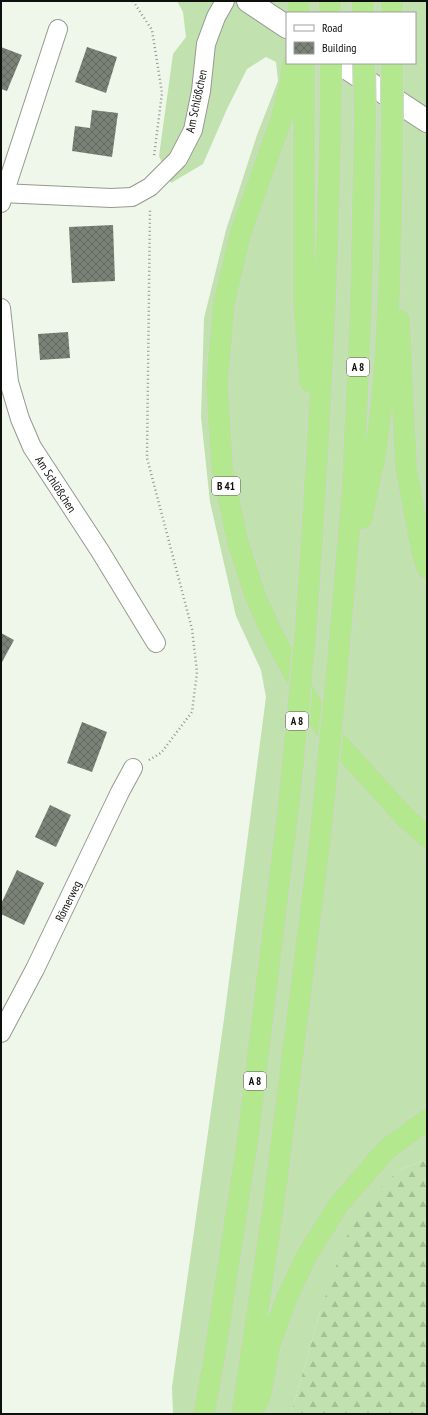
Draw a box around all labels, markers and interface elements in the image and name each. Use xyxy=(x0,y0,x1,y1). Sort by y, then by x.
legend xyxy=(286,12,416,64)
text: Road xyxy=(322,20,342,35)
text: Building xyxy=(322,40,357,55)
street label: Am Schlößchen xyxy=(182,68,210,134)
road number: A 8 xyxy=(347,358,369,376)
street label: Am Schlößchen xyxy=(32,453,80,515)
road number: B 41 xyxy=(212,477,240,495)
road number: A 8 xyxy=(286,712,308,730)
street label: Römerweg xyxy=(52,878,84,924)
road number: A 8 xyxy=(244,1072,266,1090)

